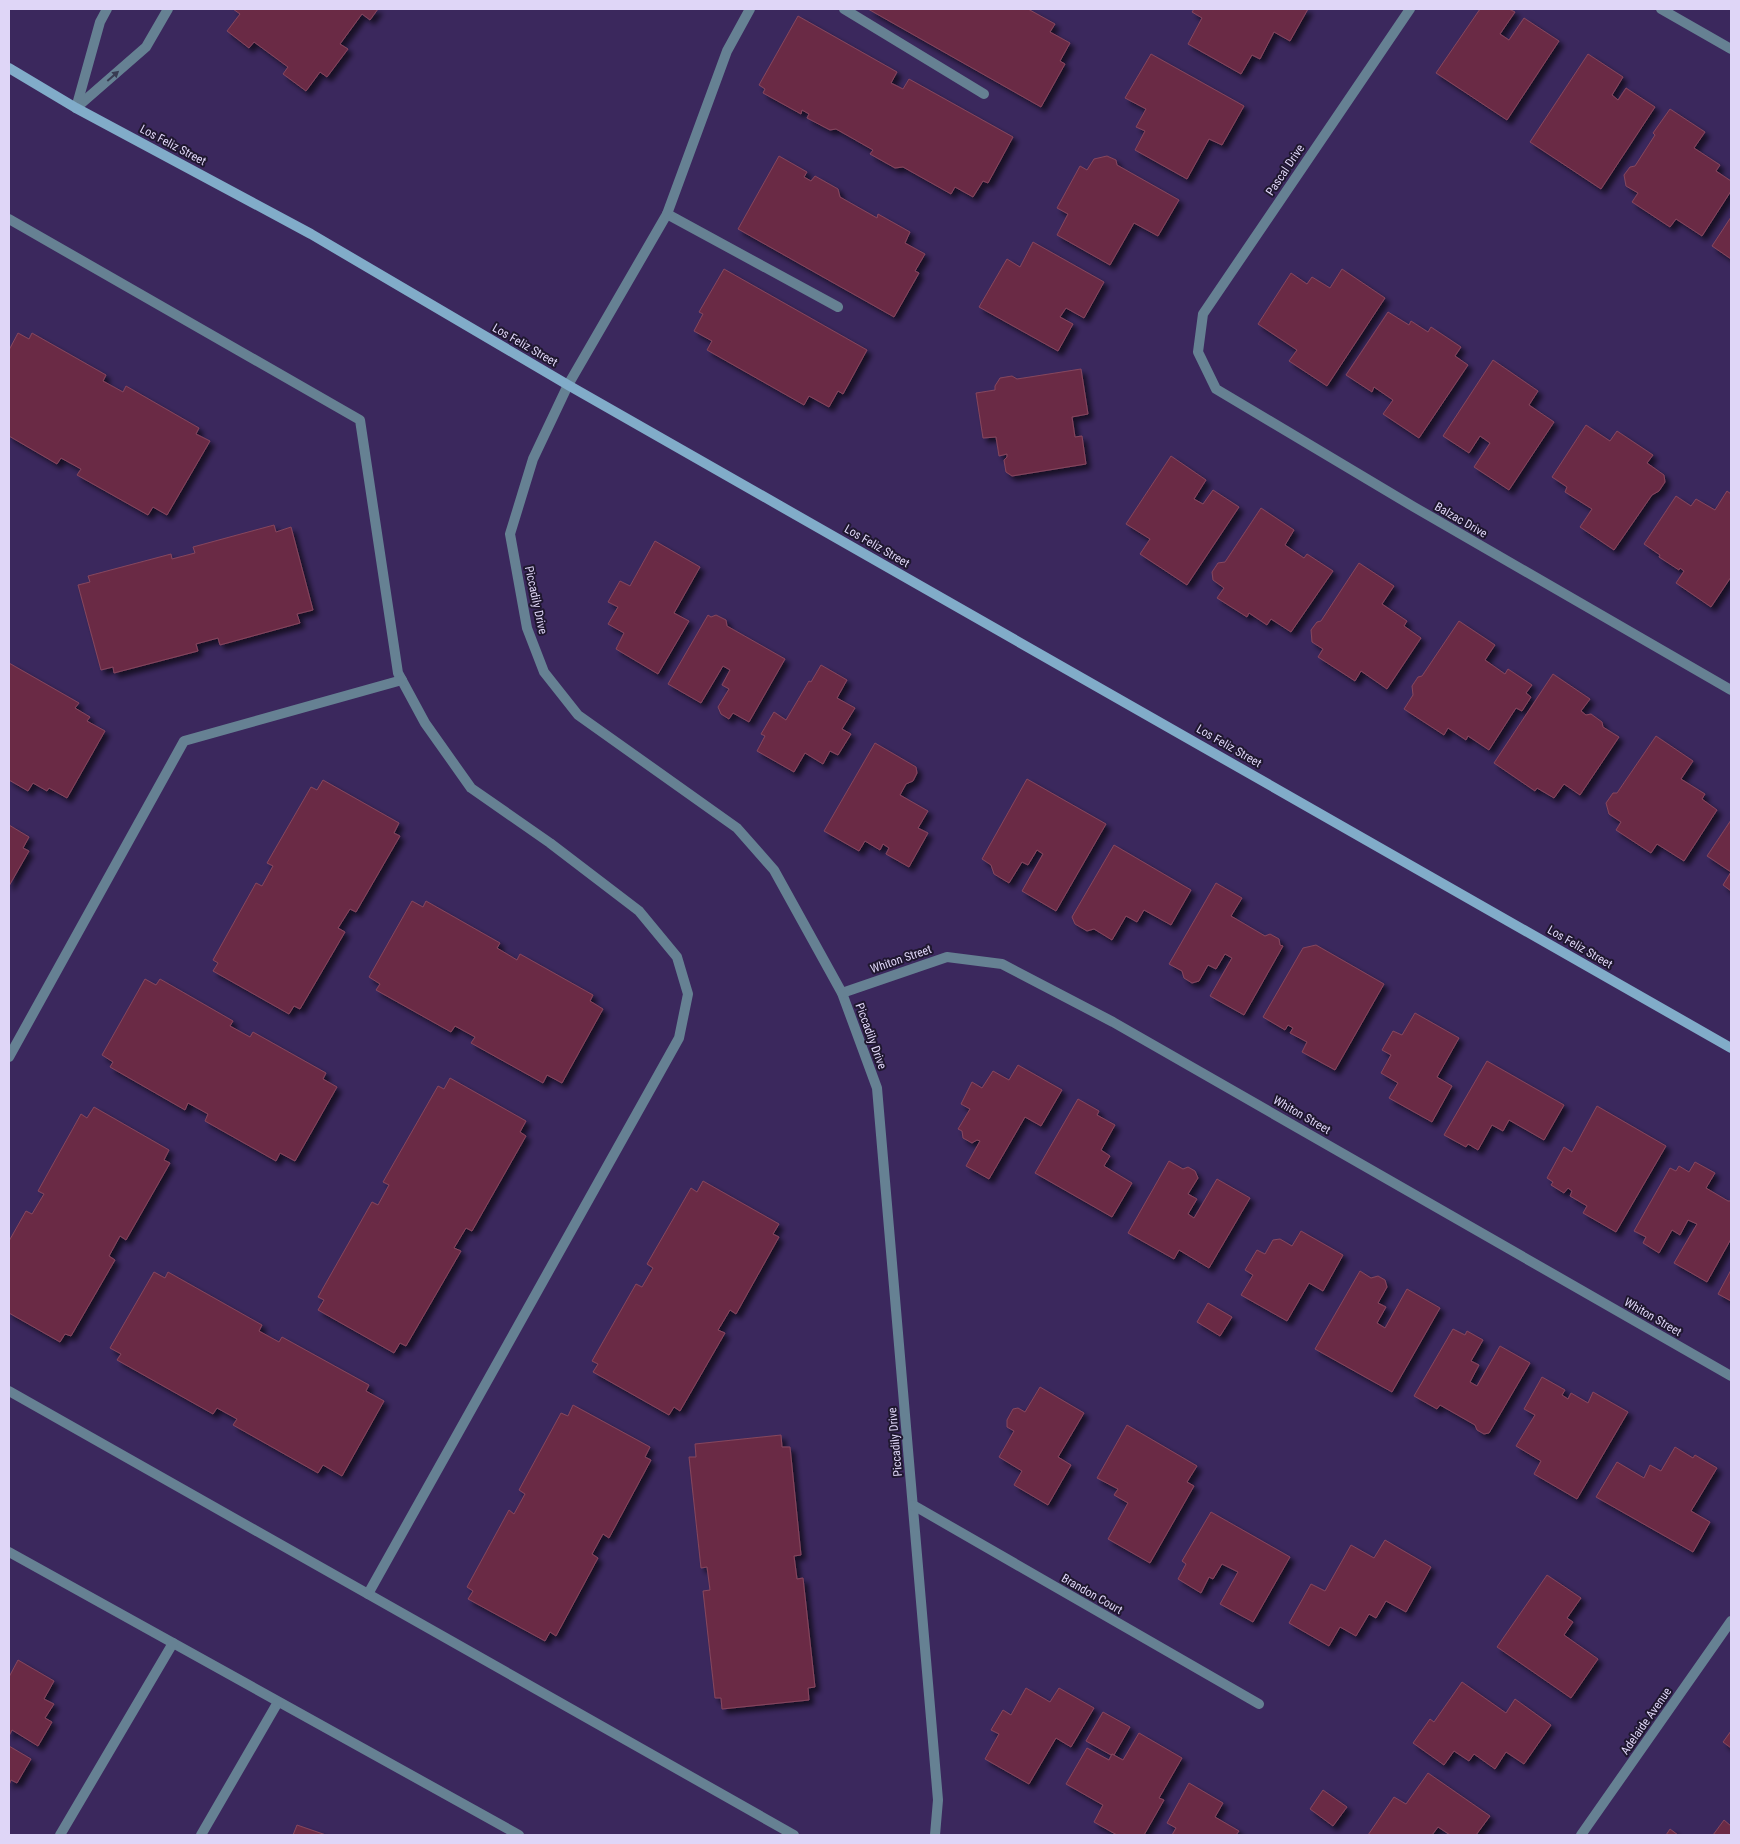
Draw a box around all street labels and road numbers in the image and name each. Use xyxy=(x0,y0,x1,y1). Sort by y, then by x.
street label: Los Feliz Street xyxy=(138,122,209,168)
street label: Pascal Drive xyxy=(1263,142,1307,198)
street label: Los Feliz Street xyxy=(490,321,560,370)
street label: Balzac Drive xyxy=(1432,499,1490,541)
street label: Los Feliz Street xyxy=(842,522,912,571)
street label: Piccadily Drive xyxy=(522,565,550,636)
street label: Los Feliz Street xyxy=(1194,722,1264,771)
street label: Los Feliz Street xyxy=(1545,923,1615,972)
street label: Whiton Street xyxy=(869,942,934,976)
street label: Piccadily Drive xyxy=(853,1001,890,1071)
street label: Whiton Street xyxy=(1271,1093,1334,1137)
street label: Whiton Street xyxy=(1622,1295,1685,1339)
street label: Piccadily Drive xyxy=(885,1406,905,1477)
street label: Brandon Court xyxy=(1059,1571,1125,1617)
street label: Adelaide Avenue xyxy=(1618,1684,1674,1757)

